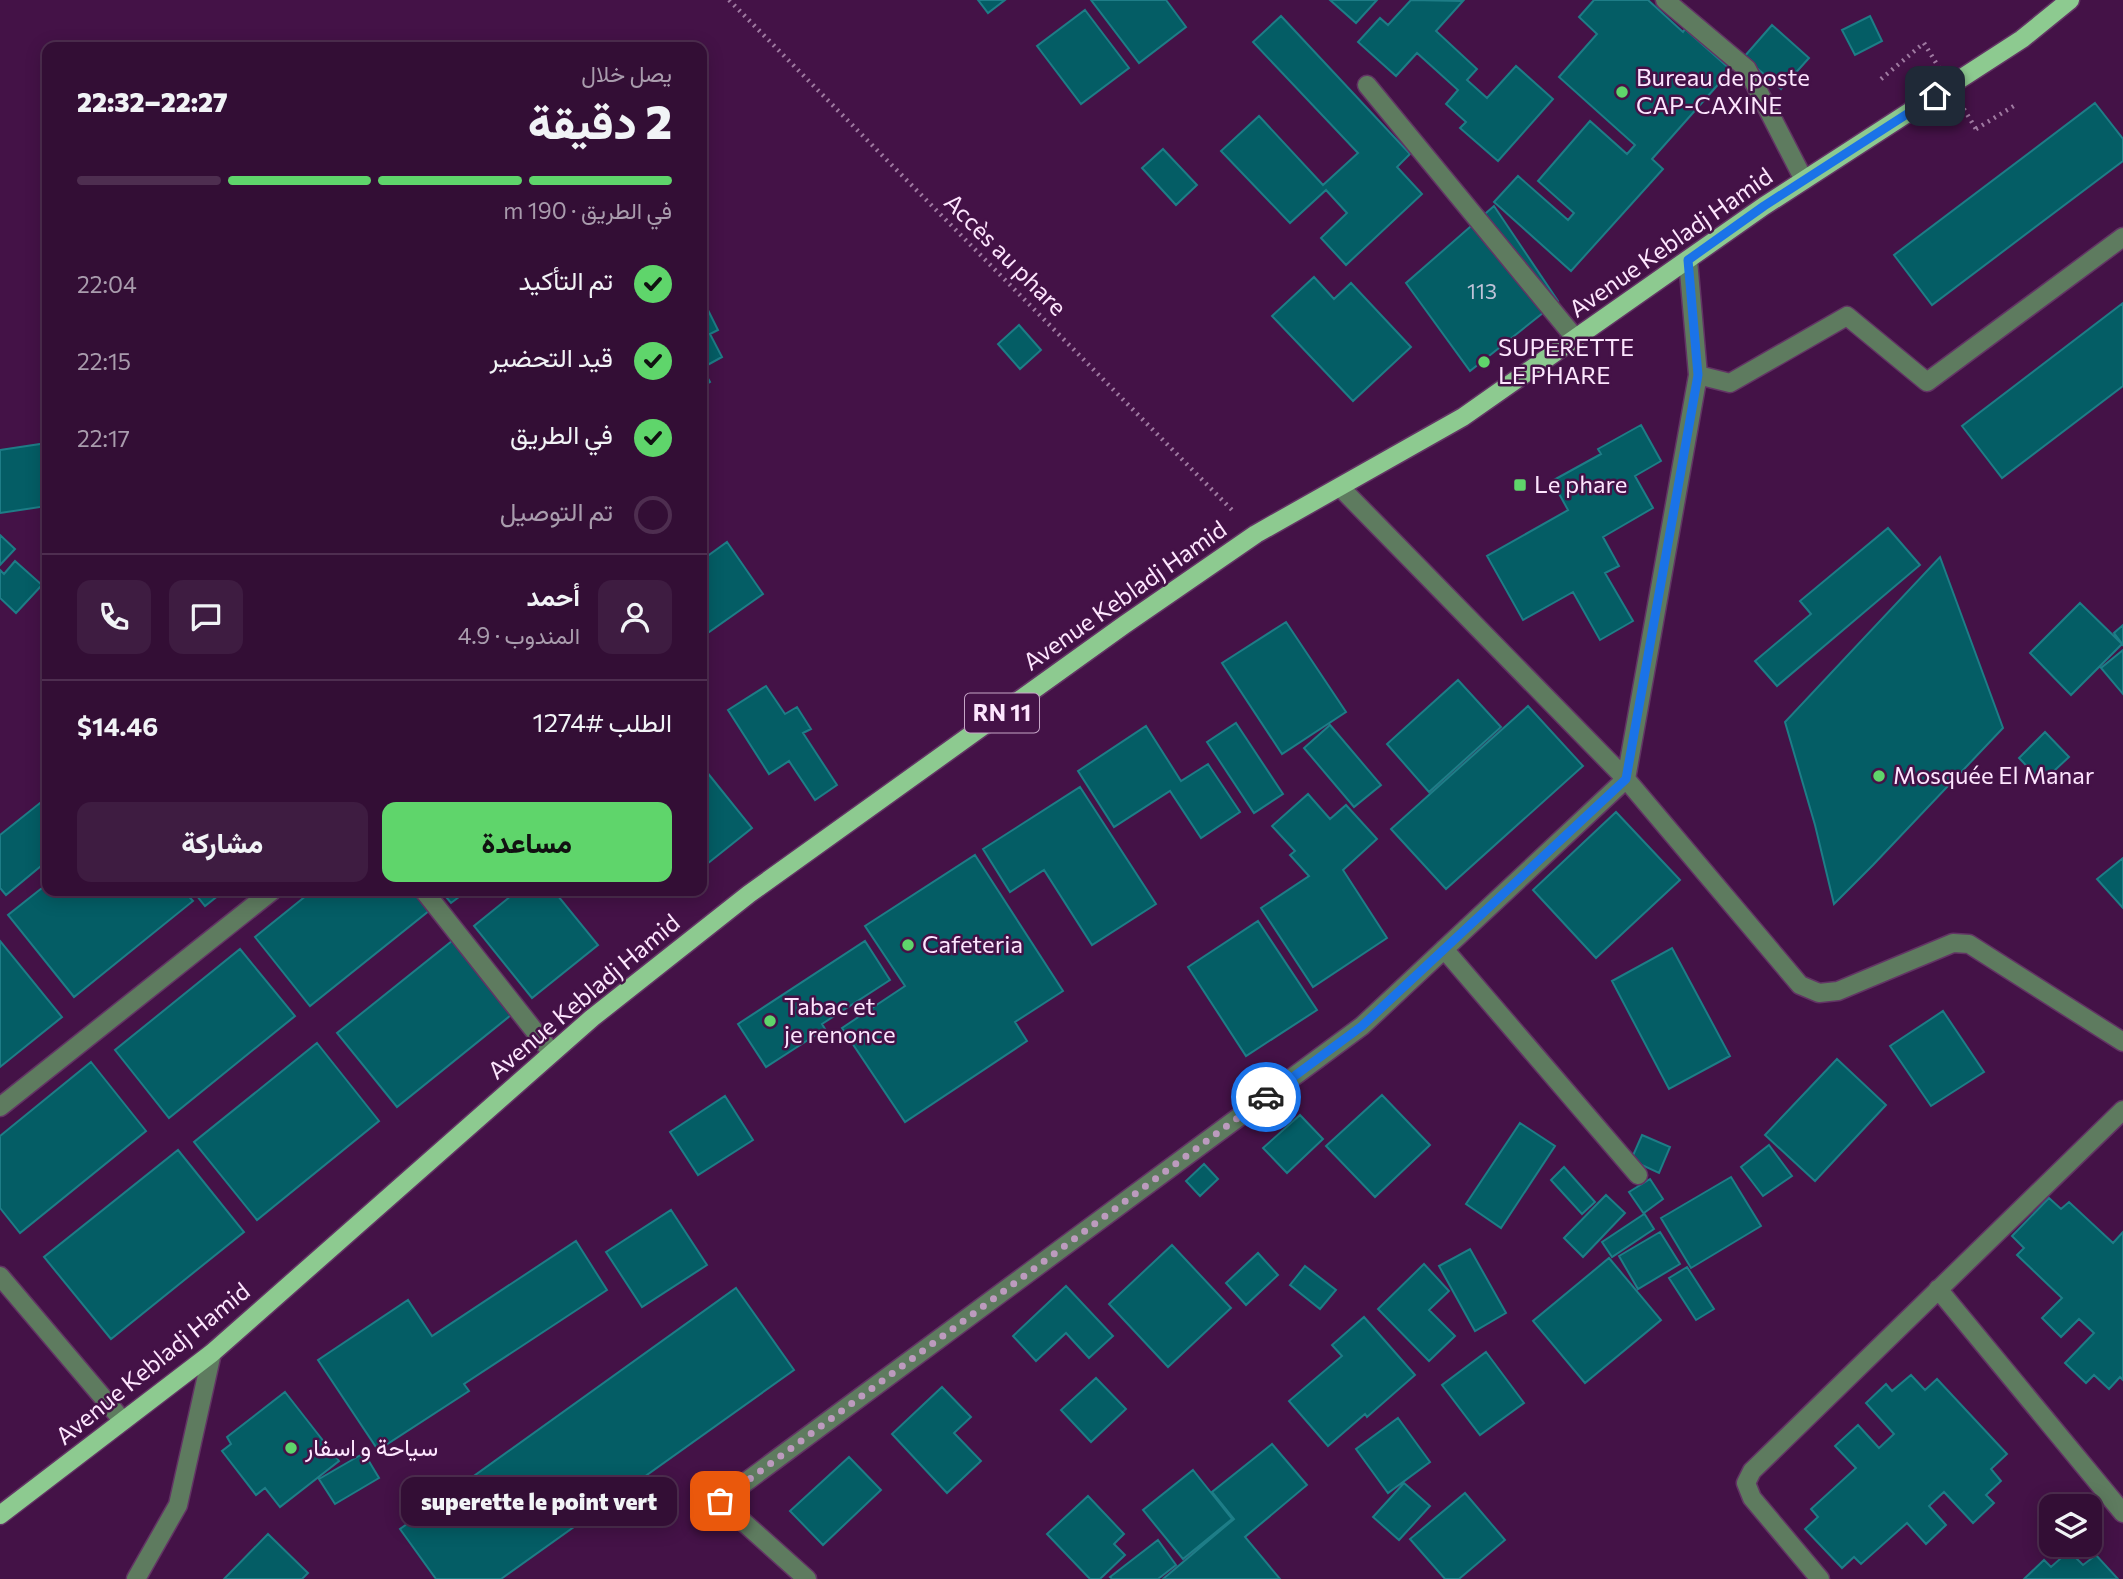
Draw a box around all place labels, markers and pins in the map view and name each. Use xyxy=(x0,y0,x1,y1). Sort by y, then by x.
place label: Bureau de poste CAP-CAXINE xyxy=(1636,62,1810,119)
pin xyxy=(1905,66,1965,126)
marker: Bureau de poste CAP-CAXINE xyxy=(1614,84,1630,100)
place label: SUPERETTE LE PHARE xyxy=(1498,332,1634,389)
marker: SUPERETTE LE PHARE xyxy=(1476,354,1492,370)
place label: Le phare xyxy=(1534,469,1627,498)
marker: Le phare xyxy=(1512,477,1528,493)
place label: Mosquée El Manar xyxy=(1893,760,2095,789)
marker: Mosquée El Manar xyxy=(1871,768,1887,784)
place label: Cafeteria xyxy=(922,929,1023,958)
marker: Cafeteria xyxy=(900,937,916,953)
place label: Tabac et je renonce xyxy=(784,991,896,1048)
marker: Tabac et je renonce xyxy=(762,1013,778,1029)
place label: سياحة و اسفار xyxy=(304,1432,438,1463)
marker: سياحة و اسفار xyxy=(283,1440,299,1456)
pin xyxy=(690,1471,750,1531)
callout: superette le point vert xyxy=(402,1476,678,1526)

